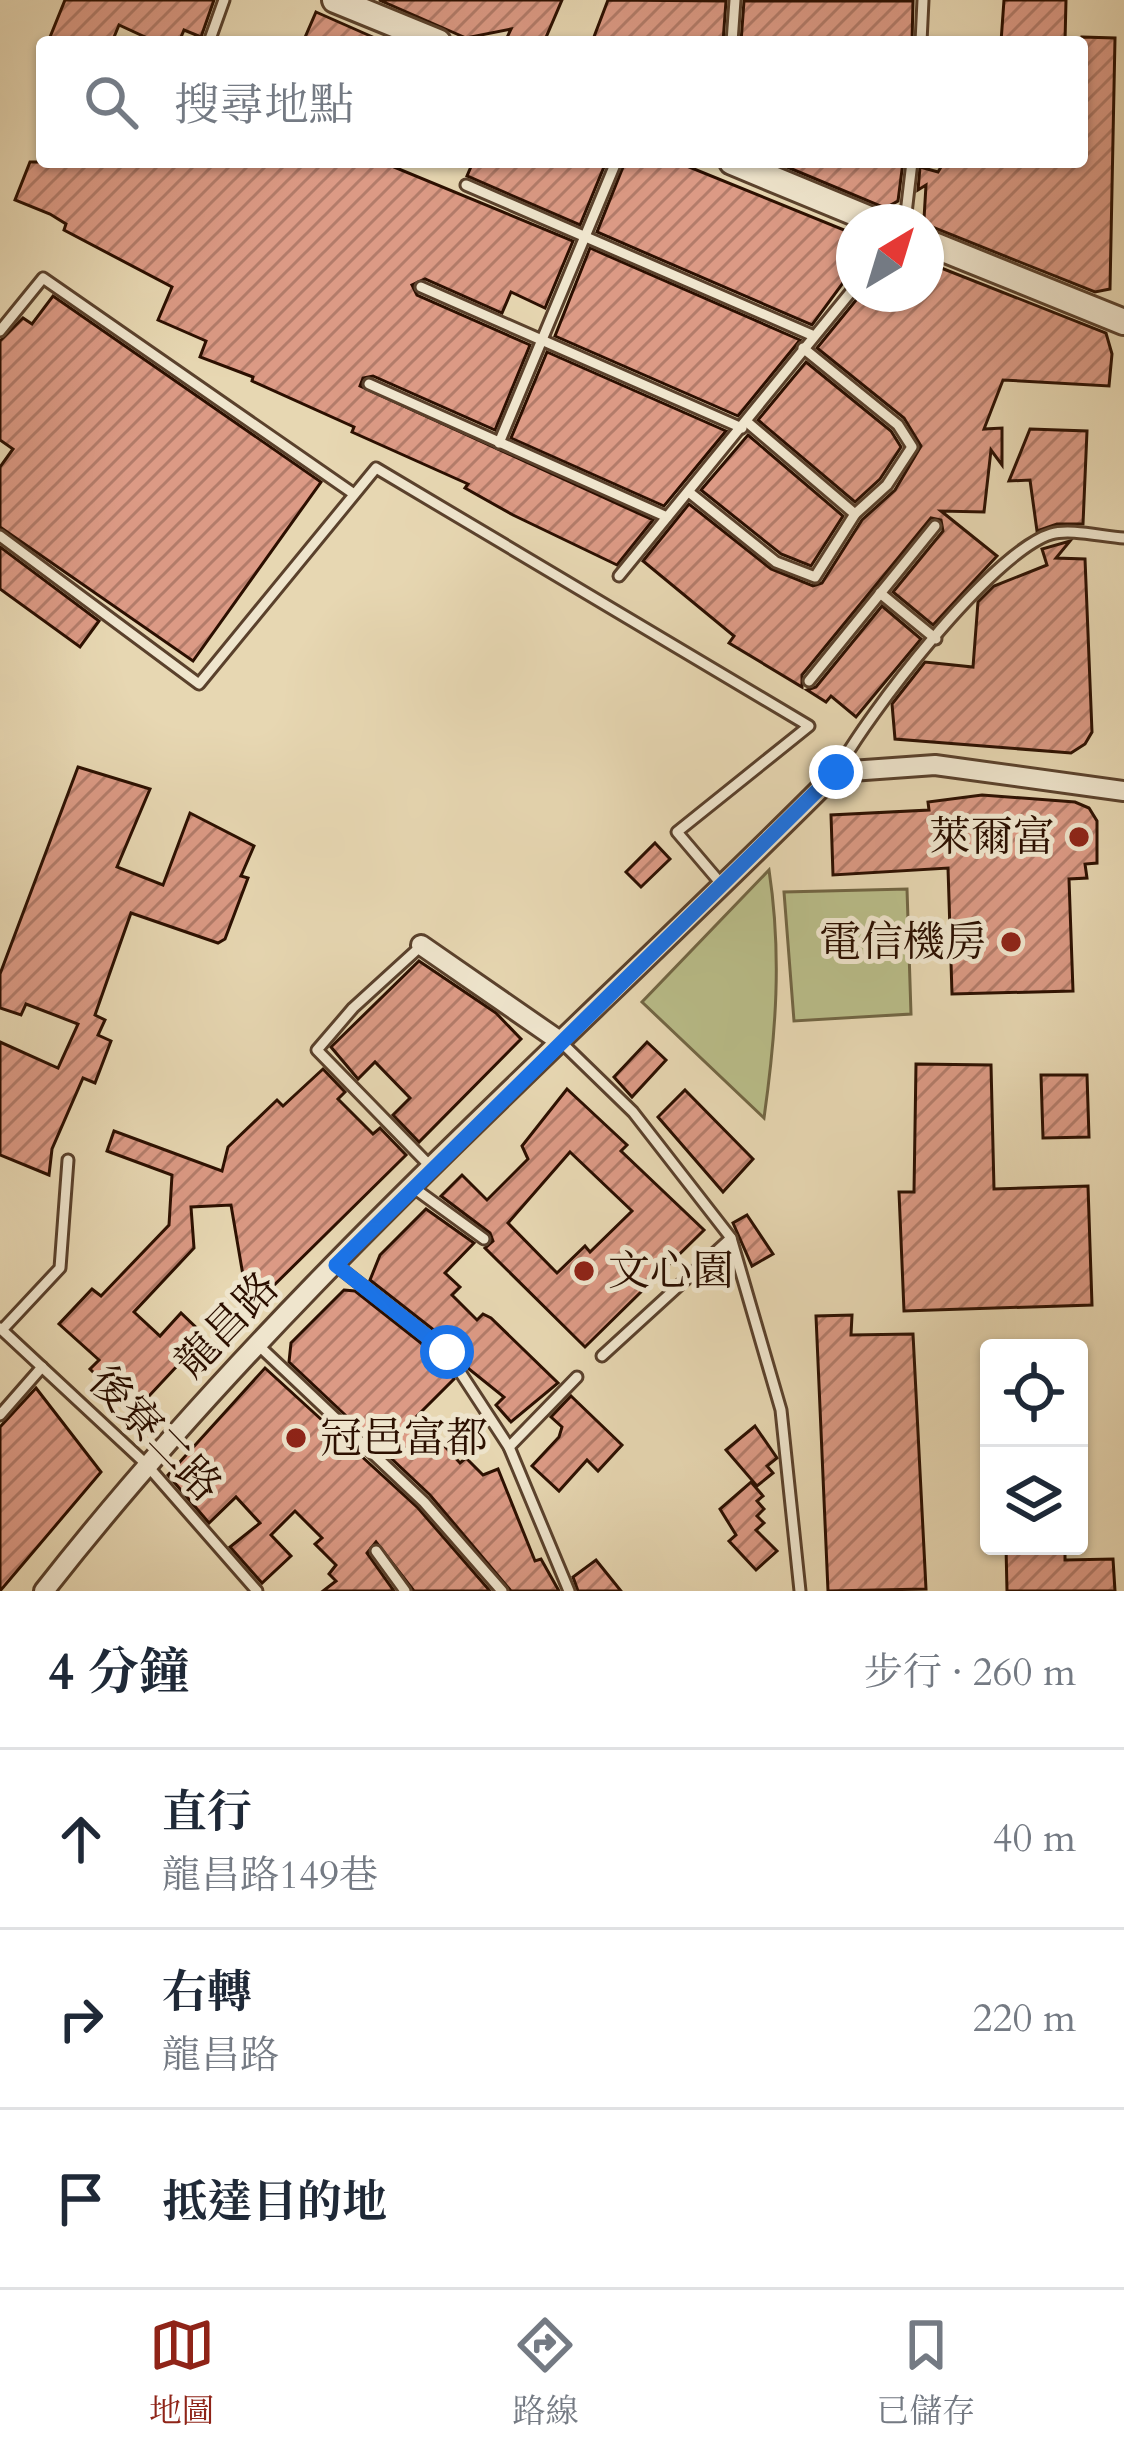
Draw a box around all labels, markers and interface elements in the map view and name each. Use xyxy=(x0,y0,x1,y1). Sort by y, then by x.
search box xyxy=(36,36,1088,168)
icon: search xyxy=(78,69,144,135)
text: 搜尋地點 xyxy=(174,75,354,136)
north arrow xyxy=(836,204,944,312)
route end xyxy=(809,745,863,799)
place label: 萊爾富 xyxy=(929,809,1055,866)
marker: 萊爾富 xyxy=(1066,824,1092,850)
place label: 電信機房 xyxy=(819,914,987,971)
marker: 電信機房 xyxy=(998,929,1024,955)
place label: 文心園 xyxy=(608,1243,734,1300)
marker: 文心園 xyxy=(571,1258,597,1284)
street label: 龍昌路 xyxy=(163,1260,291,1390)
route start xyxy=(420,1325,474,1379)
map controls xyxy=(980,1339,1088,1555)
button: locate xyxy=(980,1339,1088,1447)
street label: 後寮二路 xyxy=(76,1354,234,1514)
place label: 冠邑富都 xyxy=(320,1410,488,1467)
marker: 冠邑富都 xyxy=(283,1425,309,1451)
button: layers xyxy=(980,1447,1088,1555)
text: 4 分鐘 xyxy=(48,1638,190,1708)
text: 步行 · 260 m xyxy=(864,1646,1076,1699)
text: 直行 xyxy=(162,1782,252,1843)
icon: ahead xyxy=(48,1806,114,1872)
text: 40 m xyxy=(993,1812,1076,1865)
text: 龍昌路149巷 xyxy=(162,1849,378,1902)
text: 右轉 xyxy=(162,1962,252,2023)
icon: right xyxy=(48,1986,114,2052)
text: 220 m xyxy=(973,1992,1076,2045)
text: 龍昌路 xyxy=(162,2029,279,2082)
icon: arrive xyxy=(48,2166,114,2232)
text: 抵達目的地 xyxy=(162,2172,387,2233)
tab: 地圖 xyxy=(149,2312,215,2434)
tab: 路線 xyxy=(512,2312,578,2434)
tab: 已儲存 xyxy=(876,2312,975,2434)

